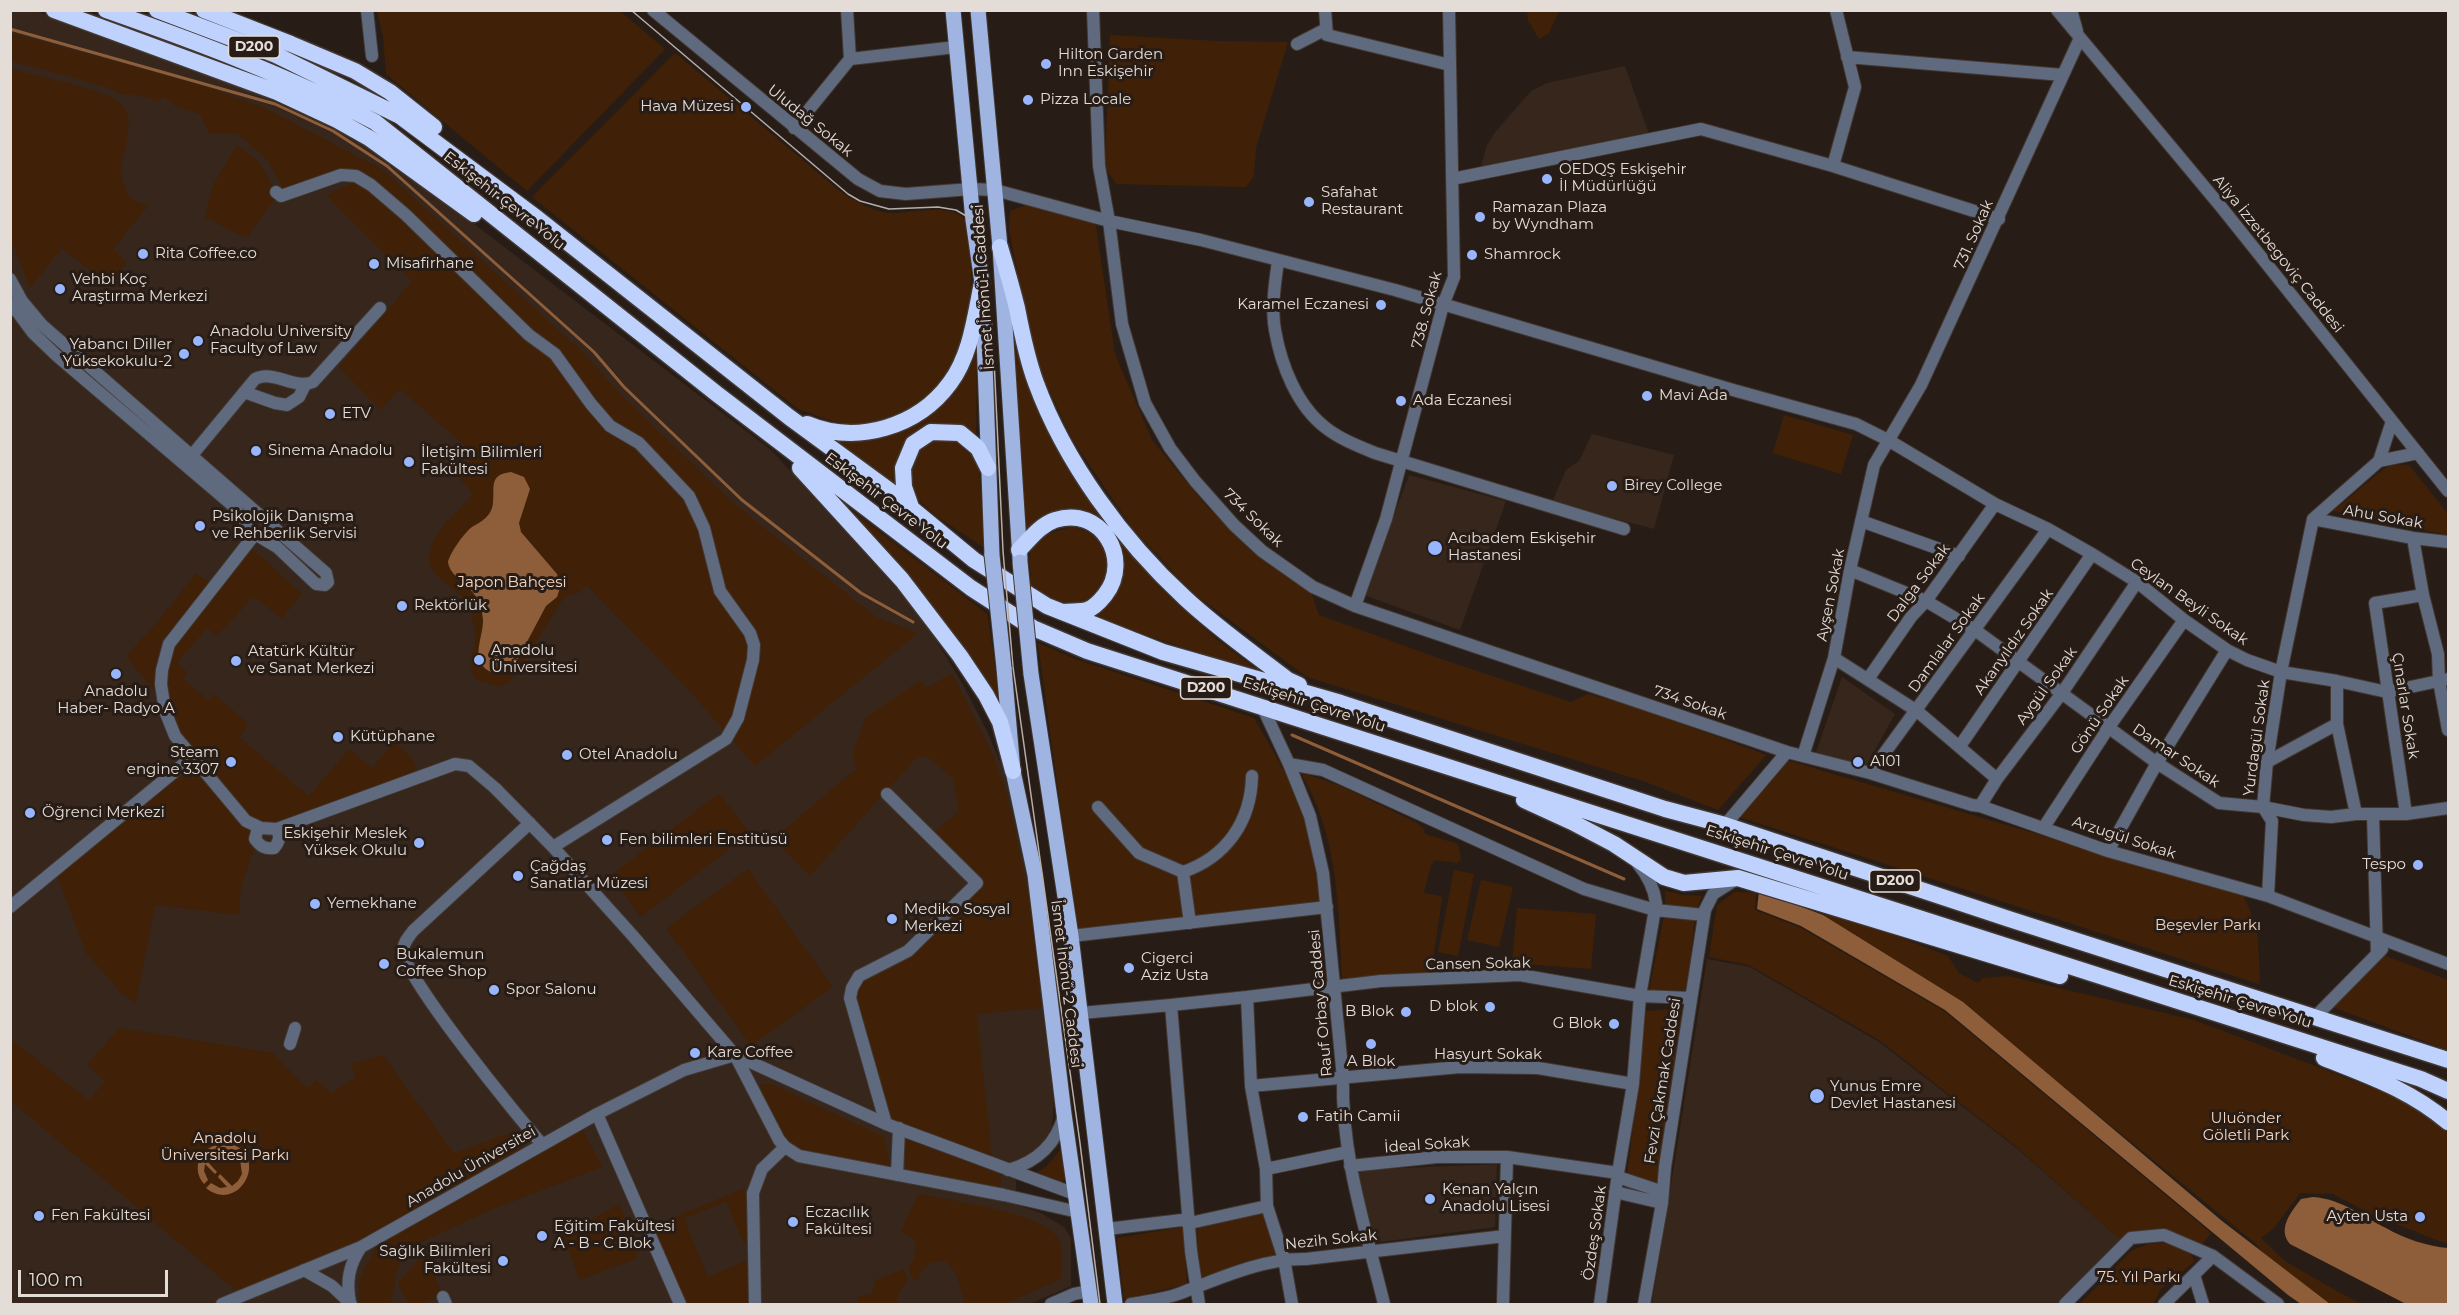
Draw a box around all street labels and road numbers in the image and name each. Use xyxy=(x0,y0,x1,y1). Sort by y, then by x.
road number: D200 xyxy=(228,36,280,58)
street label: Uludağ Sokak xyxy=(764,81,856,161)
street label: Eskişehir Çevre Yolu xyxy=(440,148,568,254)
street label: Aliya İzzetbegoviç Caddesi xyxy=(2209,172,2347,336)
street label: 731. Sokak xyxy=(1951,197,1997,273)
street label: İsmet İnönü-1 Caddesi xyxy=(969,204,999,370)
street label: 738. Sokak xyxy=(1408,269,1446,351)
street label: Eskişehir Çevre Yolu xyxy=(821,449,951,553)
street label: 734 Sokak xyxy=(1219,485,1287,551)
street label: Ahu Sokak xyxy=(2342,501,2424,533)
street label: Dalga Sokak xyxy=(1884,540,1954,626)
street label: Ayşen Sokak xyxy=(1813,547,1849,643)
street label: Ceylan Beyli Sokak xyxy=(2126,554,2252,650)
street label: Akanyıldız Sokak xyxy=(1971,585,2057,699)
street label: Damlalar Sokak xyxy=(1905,590,1989,696)
street label: Aygül Sokak xyxy=(2013,644,2081,728)
street label: Çınarlar Sokak xyxy=(2388,651,2422,761)
street label: Gönü Sokak xyxy=(2067,672,2133,758)
street label: Eskişehir Çevre Yolu xyxy=(1240,673,1388,737)
road number: D200 xyxy=(1180,677,1232,699)
street label: Yurdagül Sokak xyxy=(2240,679,2274,797)
street label: 734 Sokak xyxy=(1651,682,1729,724)
street label: Damar Sokak xyxy=(2129,720,2223,792)
street label: Arzugül Sokak xyxy=(2070,813,2178,863)
street label: Eskişehir Çevre Yolu xyxy=(1703,821,1851,885)
road number: D200 xyxy=(1870,870,1920,892)
street label: İsmet İnönü-2 Caddesi xyxy=(1047,899,1085,1069)
street label: Rauf Orbay Caddesi xyxy=(1306,928,1336,1078)
street label: Cansen Sokak xyxy=(1425,954,1531,974)
street label: Eskişehir Çevre Yolu xyxy=(2166,972,2314,1032)
street label: Fevzi Çakmak Caddesi xyxy=(1641,997,1685,1165)
street label: Hasyurt Sokak xyxy=(1434,1046,1542,1064)
street label: Anadolu Üniversitei xyxy=(403,1123,539,1211)
street label: İdeal Sokak xyxy=(1384,1133,1470,1157)
street label: Özdeş Sokak xyxy=(1579,1184,1611,1282)
street label: Nezih Sokak xyxy=(1284,1226,1378,1254)

